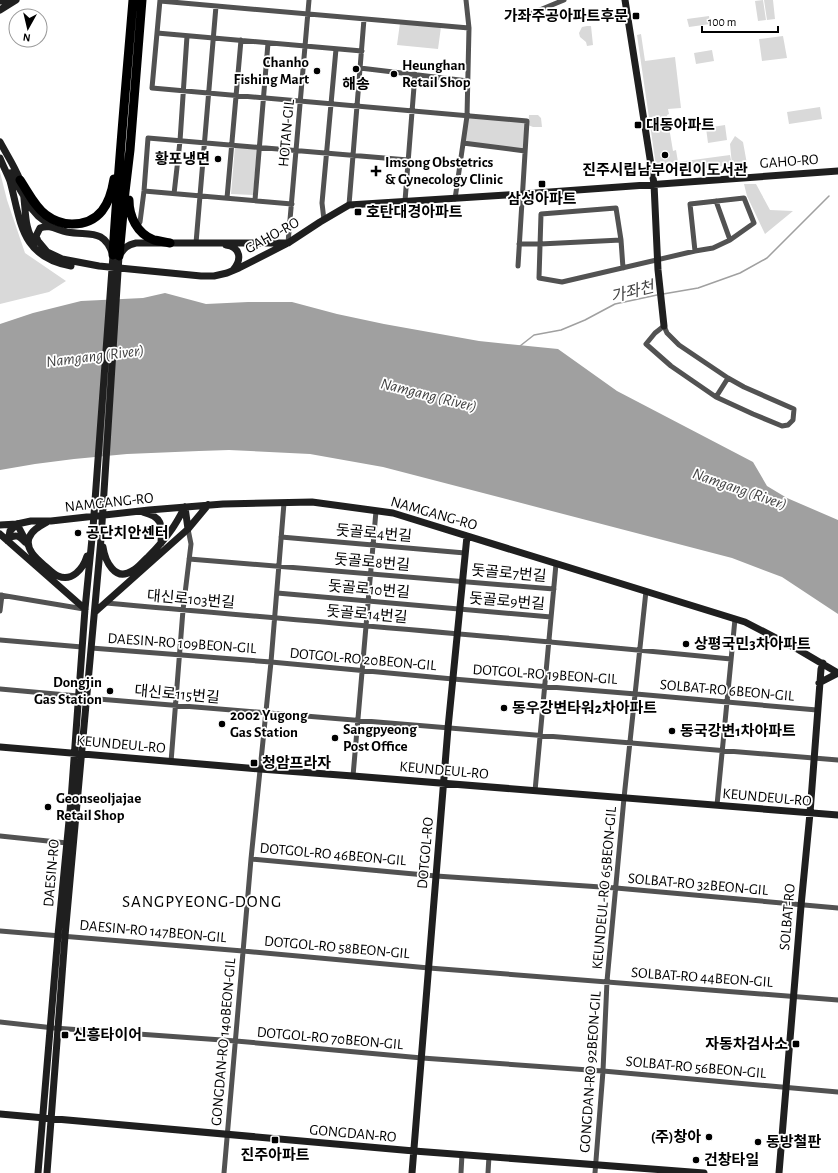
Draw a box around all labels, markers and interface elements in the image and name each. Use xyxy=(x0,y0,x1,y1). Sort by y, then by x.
north arrow xyxy=(8,8,48,48)
place label: 가좌주공아파트후문 xyxy=(504,8,628,24)
scale bar xyxy=(702,8,778,34)
marker: 가좌주공아파트후문 xyxy=(631,11,641,21)
text: 100 m xyxy=(708,16,736,28)
text: N xyxy=(22,31,31,43)
place label: Chanho Fishing Mart xyxy=(234,55,309,87)
place label: Heunghan Retail Shop xyxy=(402,58,471,90)
marker: 해송 xyxy=(351,64,361,74)
marker: Chanho Fishing Mart xyxy=(312,66,322,76)
marker: Heunghan Retail Shop xyxy=(389,69,399,79)
place label: 해송 xyxy=(342,76,370,92)
street label: HOTAN-GIL xyxy=(276,98,297,167)
place label: 대동아파트 xyxy=(646,117,715,133)
marker: 대동아파트 xyxy=(633,120,643,130)
place label: 황포냉면 xyxy=(155,150,210,167)
marker: 진주시립남부어린이도서관 xyxy=(660,150,670,160)
street label: GAHO-RO xyxy=(759,152,819,171)
marker: 황포냉면 xyxy=(213,154,223,164)
place label: Imsong Obstetrics & Gynecology Clinic xyxy=(385,155,503,187)
place label: 진주시립남부어린이도서관 xyxy=(582,162,748,178)
marker: Imsong Obstetrics & Gynecology Clinic xyxy=(370,165,382,177)
marker: 삼성아파트 xyxy=(537,179,547,189)
place label: 삼성아파트 xyxy=(507,191,577,207)
place label: 호탄대경아파트 xyxy=(366,204,463,220)
marker: 호탄대경아파트 xyxy=(353,207,363,217)
street label: GAHO-RO xyxy=(243,215,302,256)
water label: 가좌천 xyxy=(609,277,658,305)
water label: Namgang (River) xyxy=(45,342,145,370)
water label: Namgang (River) xyxy=(379,375,479,415)
water label: Namgang (River) xyxy=(690,465,789,513)
street label: NAMGANG-RO xyxy=(64,490,154,515)
street label: NAMGANG-RO xyxy=(389,494,479,533)
street label: 돗골로4번길 xyxy=(335,522,413,544)
place label: 공단치안센터 xyxy=(86,525,169,541)
marker: 공단치안센터 xyxy=(73,528,83,538)
street label: 돗골로8번길 xyxy=(333,551,411,573)
street label: 돗골로7번길 xyxy=(471,562,547,584)
street label: 돗골로10번길 xyxy=(327,577,411,601)
street label: 대신로103번길 xyxy=(146,587,236,611)
street label: 돗골로9번길 xyxy=(468,590,546,612)
street label: 돗골로14번길 xyxy=(326,602,408,626)
street label: DAESIN-RO 109BEON-GIL xyxy=(107,631,258,656)
place label: 상평국민3차아파트 xyxy=(694,636,811,652)
marker: 상평국민3차아파트 xyxy=(681,639,691,649)
street label: DOTGOL-RO 20BEON-GIL xyxy=(289,646,438,673)
street label: DOTGOL-RO 19BEON-GIL xyxy=(472,662,619,687)
place label: Dongjin Gas Station xyxy=(34,675,102,707)
street label: SOLBAT-RO 6BEON-GIL xyxy=(659,677,795,704)
street label: 대신로115번길 xyxy=(134,682,220,706)
marker: Dongjin Gas Station xyxy=(105,686,115,696)
place label: 동우강변타워2차아파트 xyxy=(512,700,657,716)
marker: 동우강변타워2차아파트 xyxy=(499,703,509,713)
place label: 2002 Yugong Gas Station xyxy=(230,708,308,740)
marker: 2002 Yugong Gas Station xyxy=(217,719,227,729)
place label: Sangpyeong Post Office xyxy=(343,722,417,754)
place label: 동국강변1차아파트 xyxy=(680,723,796,739)
marker: 동국강변1차아파트 xyxy=(667,726,677,736)
street label: KEUNDEUL-RO xyxy=(76,733,166,756)
marker: Sangpyeong Post Office xyxy=(330,733,340,743)
place label: 청암프라자 xyxy=(262,755,331,771)
marker: 청암프라자 xyxy=(249,758,259,768)
street label: KEUNDEUL-RO xyxy=(399,759,489,782)
street label: KEUNDEUL-RO xyxy=(722,786,812,809)
place label: Geonseoljajae Retail Shop xyxy=(56,791,141,823)
marker: Geonseoljajae Retail Shop xyxy=(43,802,53,812)
street label: KEUNDEUL-RO 65BEON-GIL xyxy=(590,805,619,970)
street label: DOTGOL-RO xyxy=(415,817,436,890)
street label: DAESIN-RO xyxy=(41,838,62,908)
street label: DOTGOL-RO 46BEON-GIL xyxy=(259,841,408,868)
street label: SOLBAT-RO 32BEON-GIL xyxy=(627,871,769,898)
street label: SOLBAT-RO xyxy=(777,883,798,951)
district label: SANGPYEONG-DONG xyxy=(122,893,282,910)
street label: DAESIN-RO 147BEON-GIL xyxy=(79,918,228,945)
street label: DOTGOL-RO 58BEON-GIL xyxy=(264,934,411,961)
street label: GONGDAN-RO 140BEON-GIL xyxy=(209,957,238,1127)
street label: SOLBAT-RO 44BEON-GIL xyxy=(631,965,774,990)
street label: GONGDAN-RO 92BEON-GIL xyxy=(577,990,604,1153)
street label: DOTGOL-RO 70BEON-GIL xyxy=(256,1025,405,1052)
place label: 신흥타이어 xyxy=(73,1027,142,1043)
marker: 신흥타이어 xyxy=(60,1030,70,1040)
place label: 자동차검사소 xyxy=(705,1036,788,1052)
marker: 자동차검사소 xyxy=(791,1039,801,1049)
street label: SOLBAT-RO 56BEON-GIL xyxy=(625,1054,768,1081)
street label: GONGDAN-RO xyxy=(309,1122,397,1145)
place label: (주)창아 xyxy=(651,1129,701,1145)
marker: (주)창아 xyxy=(704,1132,714,1142)
place label: 동방철판 xyxy=(766,1134,821,1150)
marker: 진주아파트 xyxy=(270,1135,280,1145)
marker: 동방철판 xyxy=(753,1137,763,1147)
place label: 진주아파트 xyxy=(240,1147,310,1163)
place label: 건창타일 xyxy=(704,1152,759,1168)
marker: 건창타일 xyxy=(691,1155,701,1165)

